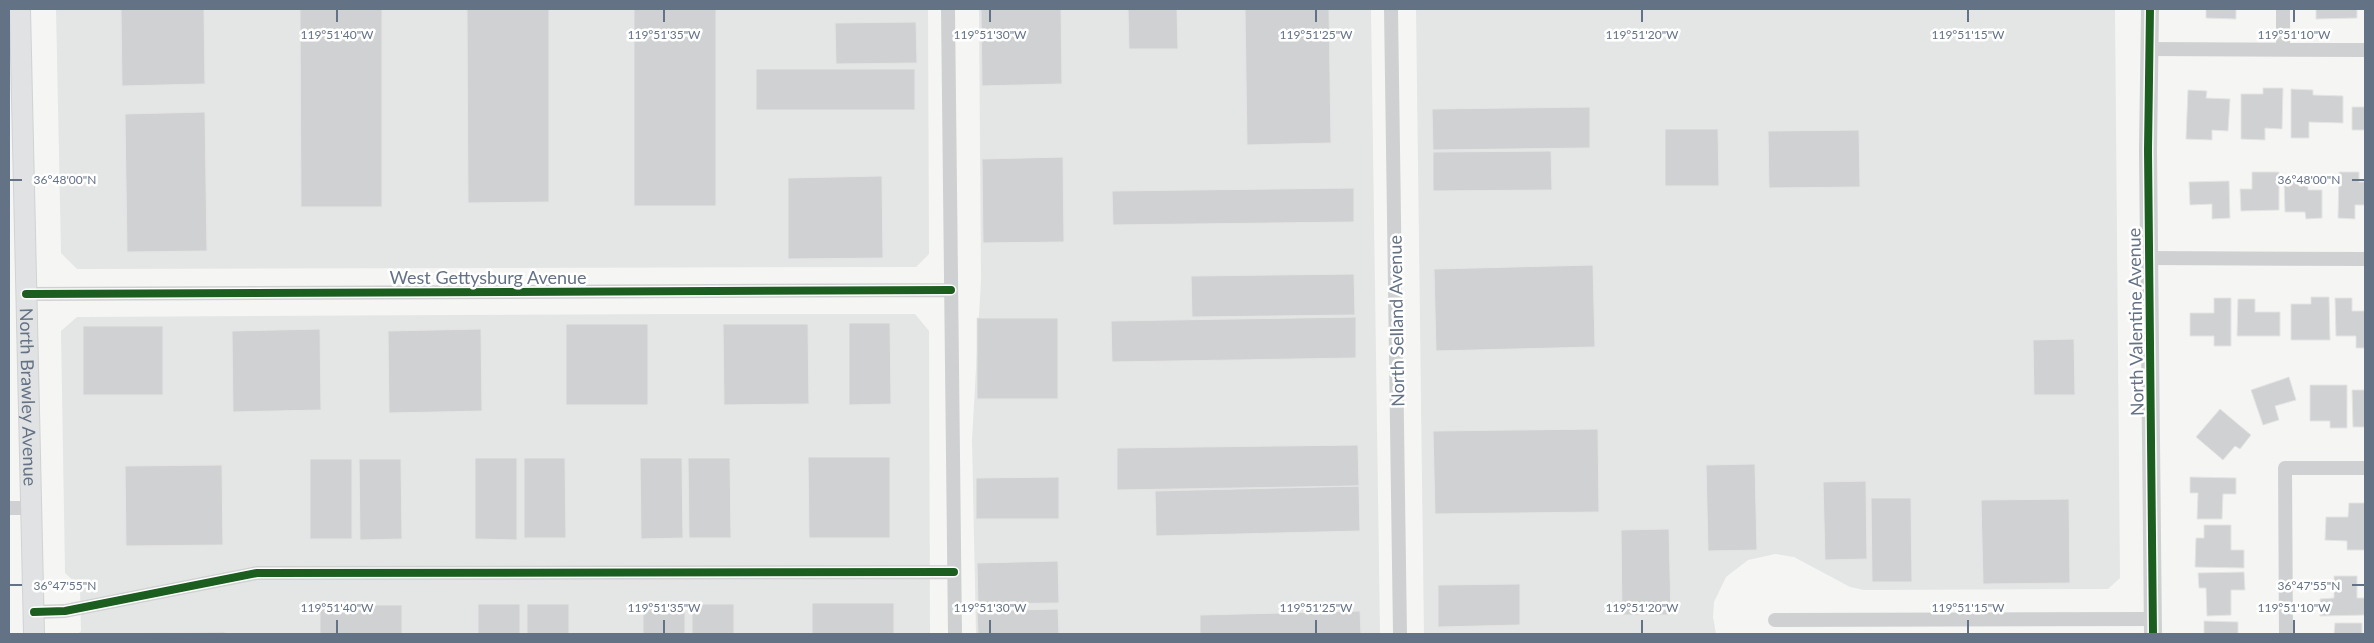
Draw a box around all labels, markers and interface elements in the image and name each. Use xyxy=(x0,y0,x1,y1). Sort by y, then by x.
text: 119°51'40"W xyxy=(300,27,374,42)
text: 119°51'35"W xyxy=(627,27,701,42)
text: 119°51'30"W xyxy=(953,27,1027,42)
text: 119°51'25"W xyxy=(1279,27,1353,42)
text: 119°51'20"W xyxy=(1605,27,1679,42)
text: 119°51'15"W xyxy=(1931,27,2005,42)
text: 119°51'10"W xyxy=(2257,27,2331,42)
text: 36°48'00"N xyxy=(34,172,96,187)
text: 36°48'00"N xyxy=(2278,172,2340,187)
street label: North Valentine Avenue xyxy=(2122,228,2148,416)
street label: North Selland Avenue xyxy=(1384,235,1408,407)
street label: West Gettysburg Avenue xyxy=(389,266,587,288)
street label: North Brawley Avenue xyxy=(16,308,42,486)
text: 36°47'55"N xyxy=(34,578,96,593)
text: 36°47'55"N xyxy=(2278,578,2340,593)
text: 119°51'40"W xyxy=(300,600,374,615)
text: 119°51'35"W xyxy=(627,600,701,615)
text: 119°51'30"W xyxy=(953,600,1027,615)
text: 119°51'25"W xyxy=(1279,600,1353,615)
text: 119°51'20"W xyxy=(1605,600,1679,615)
text: 119°51'15"W xyxy=(1931,600,2005,615)
text: 119°51'10"W xyxy=(2257,600,2331,615)

